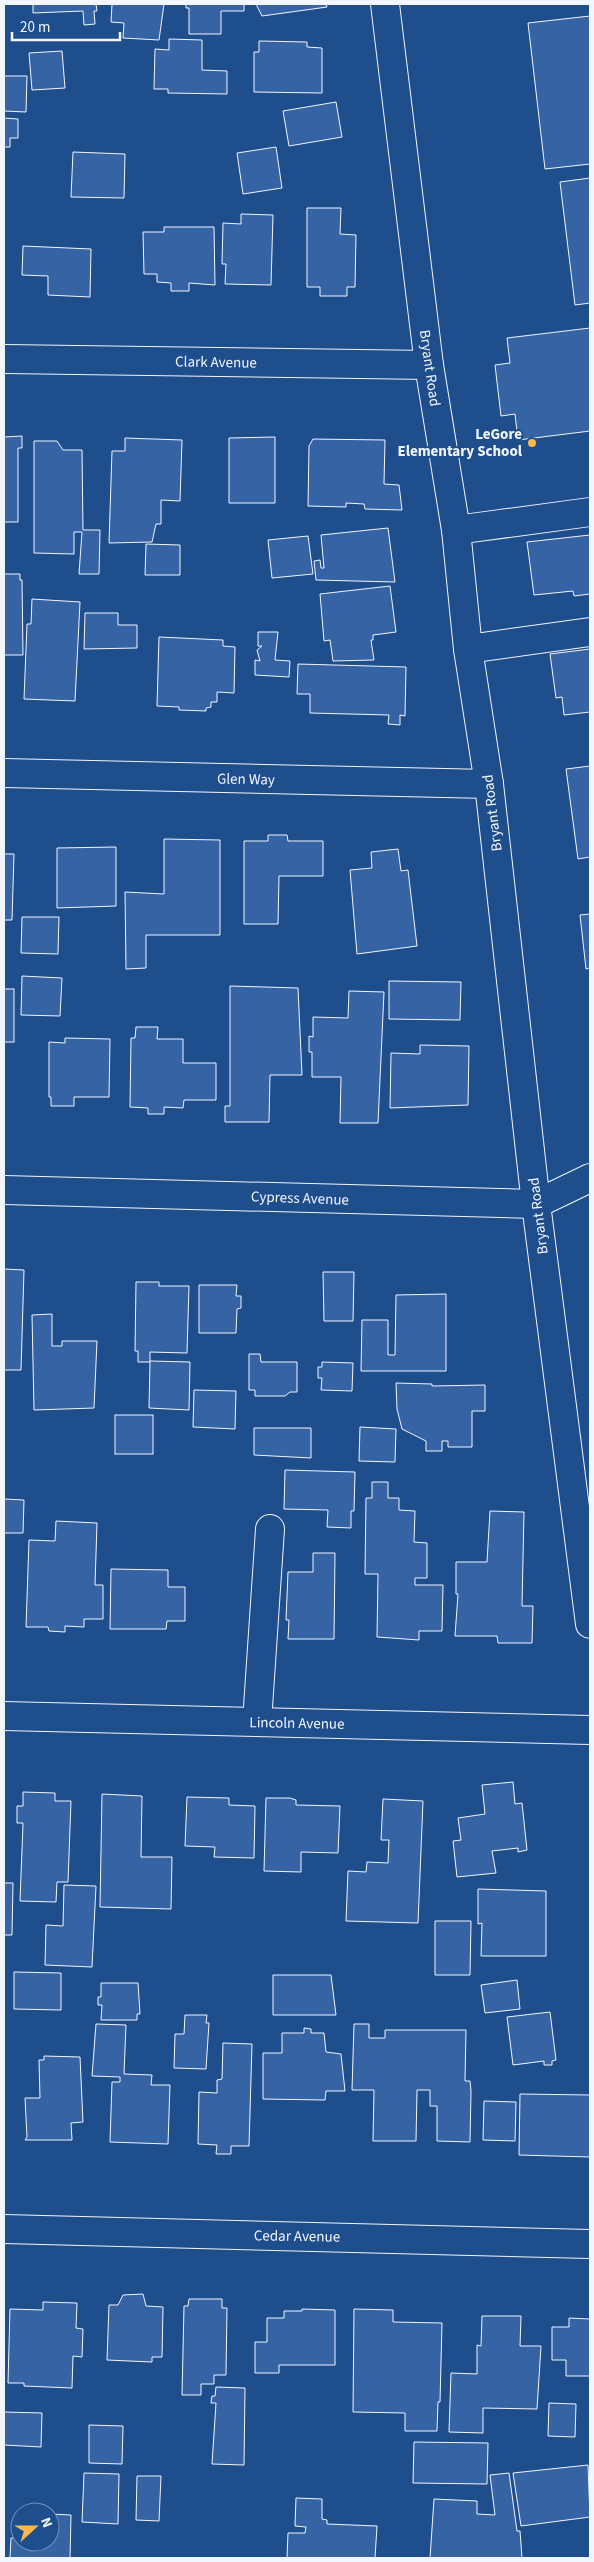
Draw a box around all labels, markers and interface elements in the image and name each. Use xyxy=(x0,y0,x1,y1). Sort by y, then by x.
scale bar xyxy=(12,10,120,42)
text: 20 m xyxy=(20,17,50,38)
street label: Bryant Road xyxy=(414,328,445,408)
street label: Clark Avenue xyxy=(175,351,257,374)
place label: LeGore Elementary School xyxy=(397,424,523,462)
marker: LeGore Elementary School xyxy=(526,437,538,449)
street label: Glen Way xyxy=(217,768,275,791)
street label: Bryant Road xyxy=(477,773,508,853)
street label: Bryant Road xyxy=(523,1176,554,1256)
street label: Cypress Avenue xyxy=(251,1186,349,1211)
street label: Lincoln Avenue xyxy=(249,1712,345,1735)
street label: Cedar Avenue xyxy=(254,2225,340,2248)
north arrow xyxy=(10,2502,60,2552)
text: N xyxy=(35,2515,57,2531)

